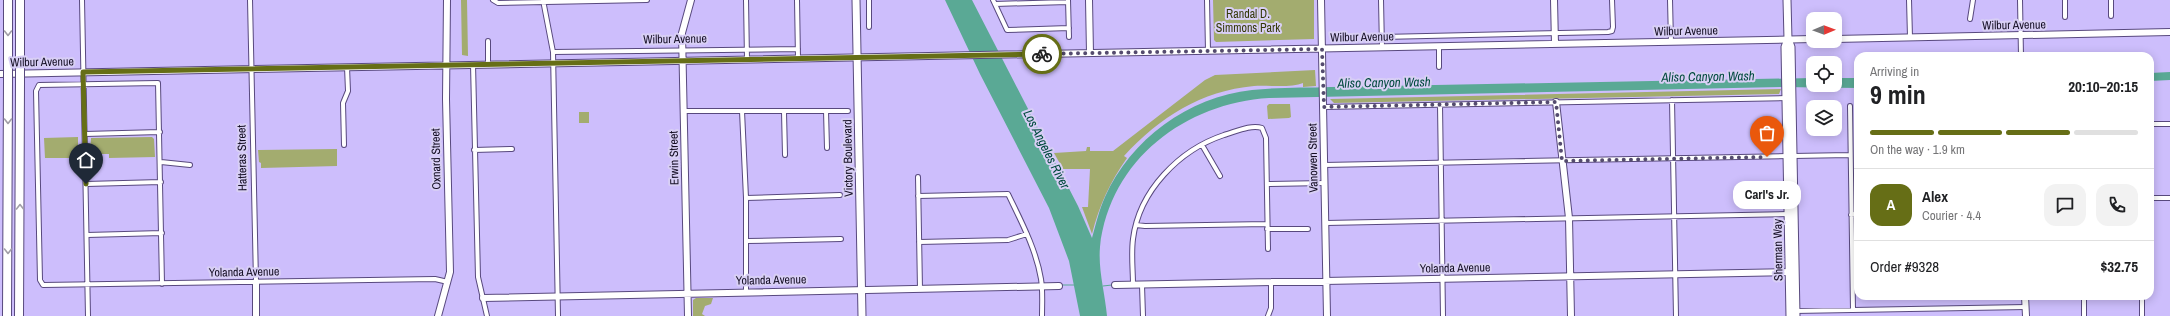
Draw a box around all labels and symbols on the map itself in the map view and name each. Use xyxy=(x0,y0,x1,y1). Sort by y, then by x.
park label: Randal D. Simmons Park xyxy=(1216,6,1280,36)
north arrow xyxy=(1806,12,1842,48)
street label: Wilbur Avenue xyxy=(1982,16,2046,34)
street label: Wilbur Avenue xyxy=(1654,22,1718,40)
street label: Wilbur Avenue xyxy=(1330,28,1394,46)
one-way arrow xyxy=(4,30,12,36)
street label: Wilbur Avenue xyxy=(643,30,707,48)
courier xyxy=(1022,34,1062,74)
street label: Wilbur Avenue xyxy=(10,53,74,71)
water label: Aliso Canyon Wash xyxy=(1660,67,1755,86)
water label: Aliso Canyon Wash xyxy=(1336,73,1431,92)
water label: Los Angeles River xyxy=(1019,107,1074,192)
pin xyxy=(1750,116,1784,157)
one-way arrow xyxy=(4,118,12,124)
street label: Victory Boulevard xyxy=(839,119,857,197)
street label: Vanowen Street xyxy=(1304,123,1322,193)
street label: Hatteras Street xyxy=(233,125,251,191)
street label: Oxnard Street xyxy=(427,128,445,190)
street label: Erwin Street xyxy=(666,131,682,185)
pin xyxy=(69,143,103,184)
callout: Carl's Jr. xyxy=(1733,181,1801,209)
one-way arrow xyxy=(16,204,24,210)
street label: Sherman Way xyxy=(1769,219,1787,281)
one-way arrow xyxy=(4,248,12,254)
street label: Yolanda Avenue xyxy=(1419,259,1491,277)
street label: Yolanda Avenue xyxy=(208,263,280,281)
street label: Yolanda Avenue xyxy=(735,271,807,289)

